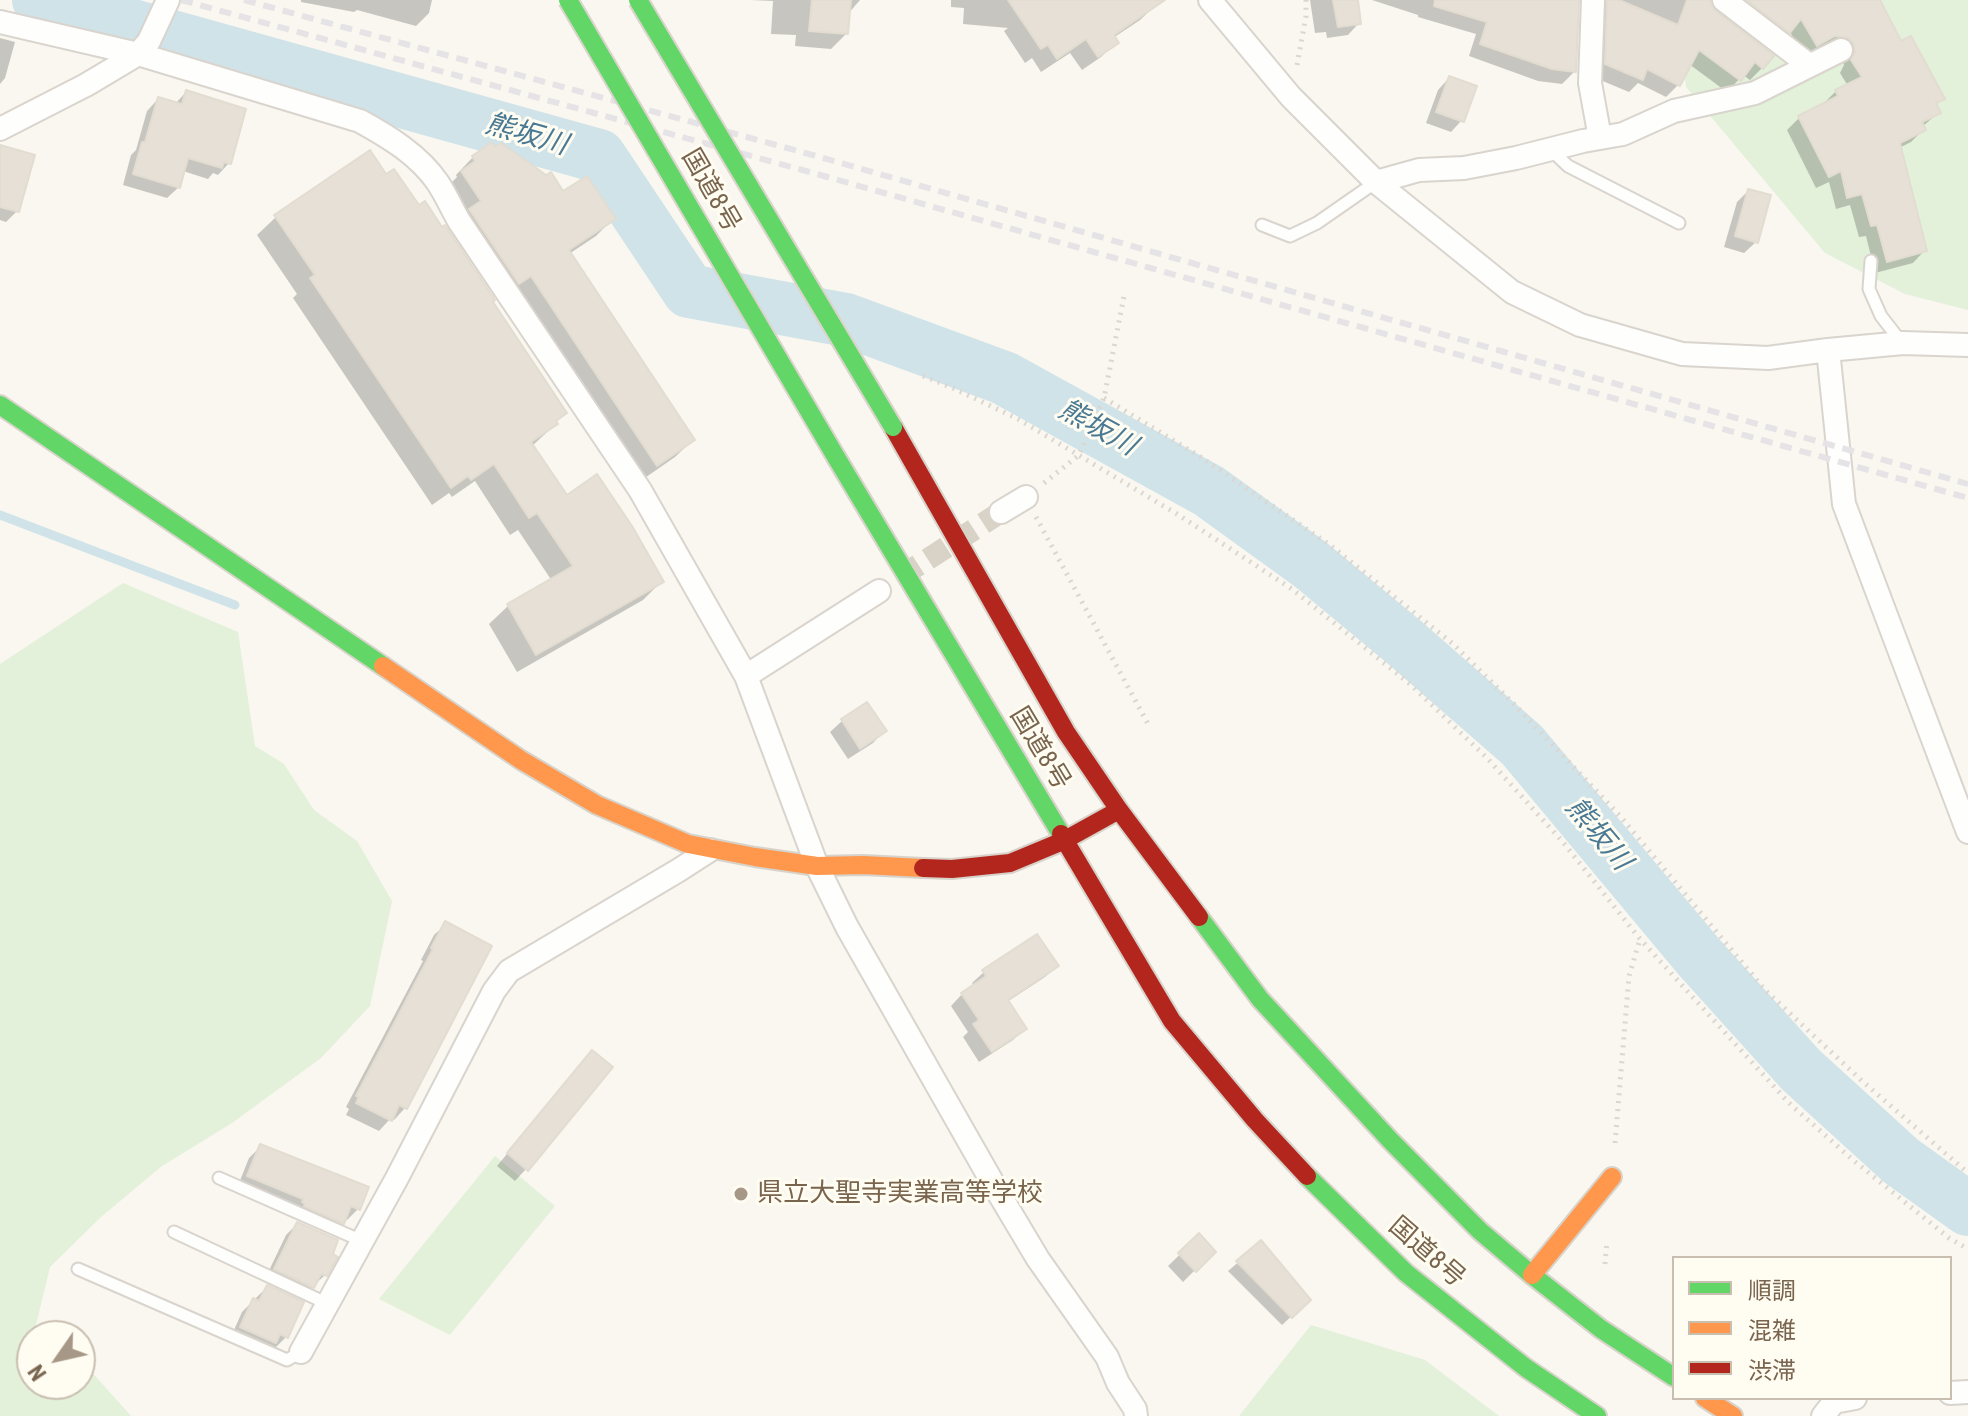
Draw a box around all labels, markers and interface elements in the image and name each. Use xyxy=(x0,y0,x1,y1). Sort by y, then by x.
water label: 熊坂川 xyxy=(481,108,571,164)
street label: 国道8号 xyxy=(674,144,746,238)
water label: 熊坂川 xyxy=(1052,394,1142,464)
street label: 国道8号 xyxy=(1002,702,1076,796)
water label: 熊坂川 xyxy=(1557,792,1637,878)
place label: 県立大聖寺実業高等学校 xyxy=(757,1178,1043,1210)
marker: 県立大聖寺実業高等学校 xyxy=(732,1185,750,1203)
street label: 国道8号 xyxy=(1381,1211,1471,1295)
legend xyxy=(1672,1256,1952,1400)
text: 順調 xyxy=(1748,1277,1796,1305)
text: 混雑 xyxy=(1748,1317,1796,1345)
north arrow xyxy=(16,1320,96,1400)
text: 渋滞 xyxy=(1748,1357,1796,1385)
text: N xyxy=(23,1360,51,1385)

